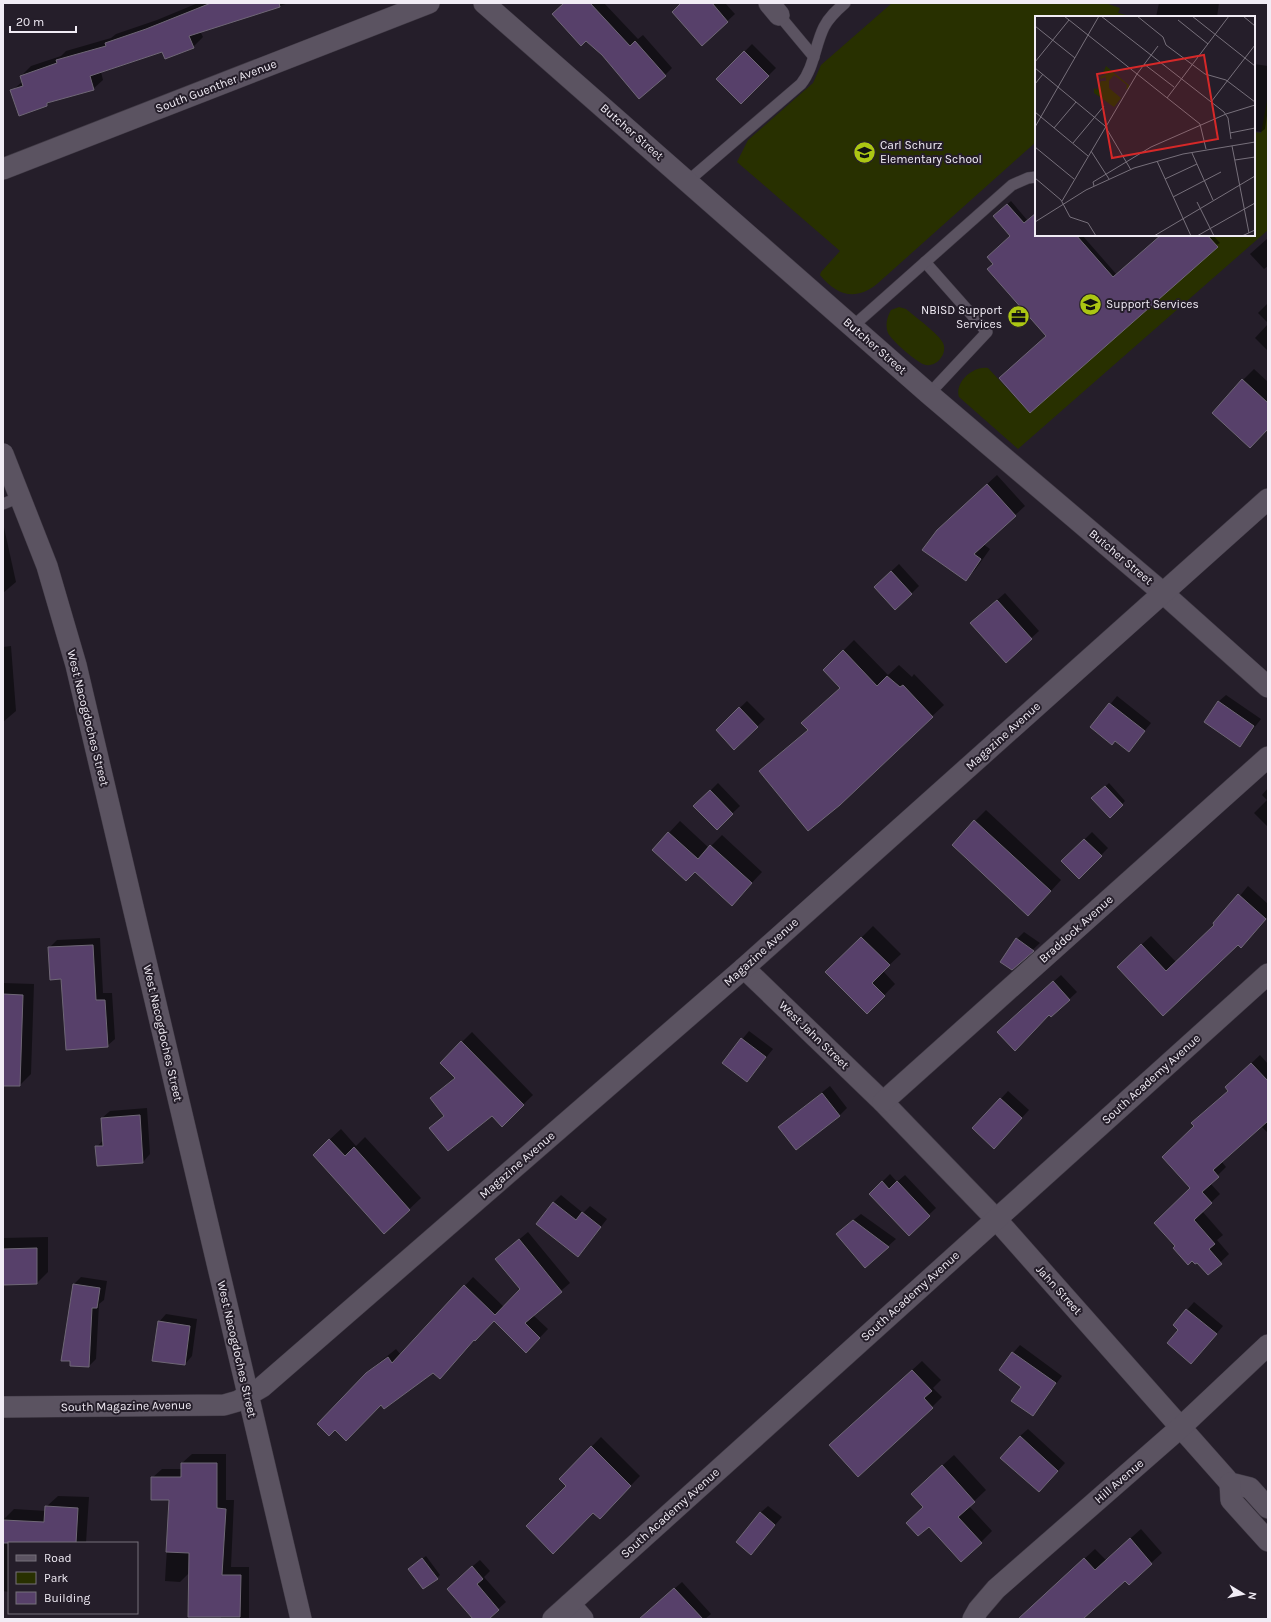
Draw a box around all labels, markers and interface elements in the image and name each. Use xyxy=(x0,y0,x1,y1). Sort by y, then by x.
scale bar xyxy=(10,8,76,34)
text: 20 m xyxy=(16,15,44,29)
inset map xyxy=(1035,16,1255,236)
street label: South Guenther Avenue xyxy=(153,56,279,116)
street label: Butcher Street xyxy=(598,101,667,164)
place label: Carl Schurz Elementary School xyxy=(880,138,982,166)
school or university icon: Carl Schurz Elementary School xyxy=(852,139,878,165)
school or university icon: Support Services xyxy=(1078,291,1104,317)
place label: Support Services xyxy=(1106,297,1199,311)
place label: NBISD Support Services xyxy=(921,303,1002,331)
office icon: NBISD Support Services xyxy=(1005,304,1031,330)
street label: Butcher Street xyxy=(841,315,910,378)
street label: Butcher Street xyxy=(1086,526,1156,588)
street label: West Nacogdoches Street xyxy=(64,648,112,788)
street label: Magazine Avenue xyxy=(963,699,1043,773)
street label: Braddock Avenue xyxy=(1036,892,1116,966)
street label: Magazine Avenue xyxy=(721,915,801,989)
street label: West Nacogdoches Street xyxy=(140,963,186,1103)
street label: West Jahn Street xyxy=(776,998,852,1072)
street label: South Academy Avenue xyxy=(1099,1031,1203,1127)
street label: Magazine Avenue xyxy=(476,1128,558,1202)
street label: South Academy Avenue xyxy=(858,1248,962,1344)
street label: Jahn Street xyxy=(1033,1262,1085,1318)
street label: West Nacogdoches Street xyxy=(214,1279,260,1419)
street label: South Magazine Avenue xyxy=(60,1398,192,1414)
street label: Hill Avenue xyxy=(1092,1456,1146,1506)
street label: South Academy Avenue xyxy=(618,1465,722,1561)
legend xyxy=(8,1542,138,1614)
text: Road xyxy=(44,1551,72,1565)
text: Park xyxy=(44,1571,69,1585)
north arrow xyxy=(1223,1574,1263,1614)
text: Building xyxy=(44,1591,91,1605)
text: N xyxy=(1245,1591,1259,1601)

